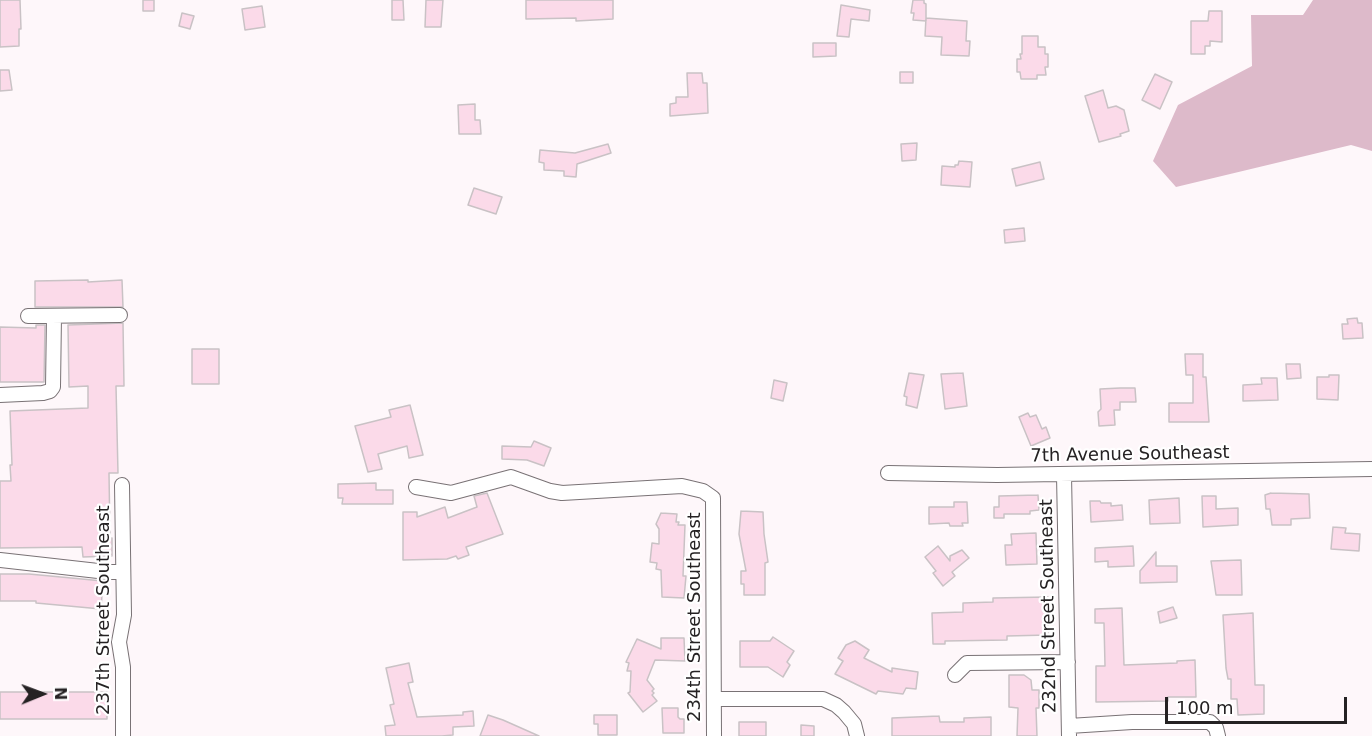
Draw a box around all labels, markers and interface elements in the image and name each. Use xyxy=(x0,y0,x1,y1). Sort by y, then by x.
street label: 7th Avenue Southeast xyxy=(1030,442,1230,468)
street label: 232nd Street Southeast xyxy=(1036,499,1062,713)
street label: 237th Street Southeast xyxy=(93,505,115,715)
street label: 234th Street Southeast xyxy=(684,512,706,722)
north arrow xyxy=(12,664,72,724)
scale bar xyxy=(1168,685,1350,723)
text: N xyxy=(51,687,70,701)
text: 100 m xyxy=(1176,697,1234,718)

